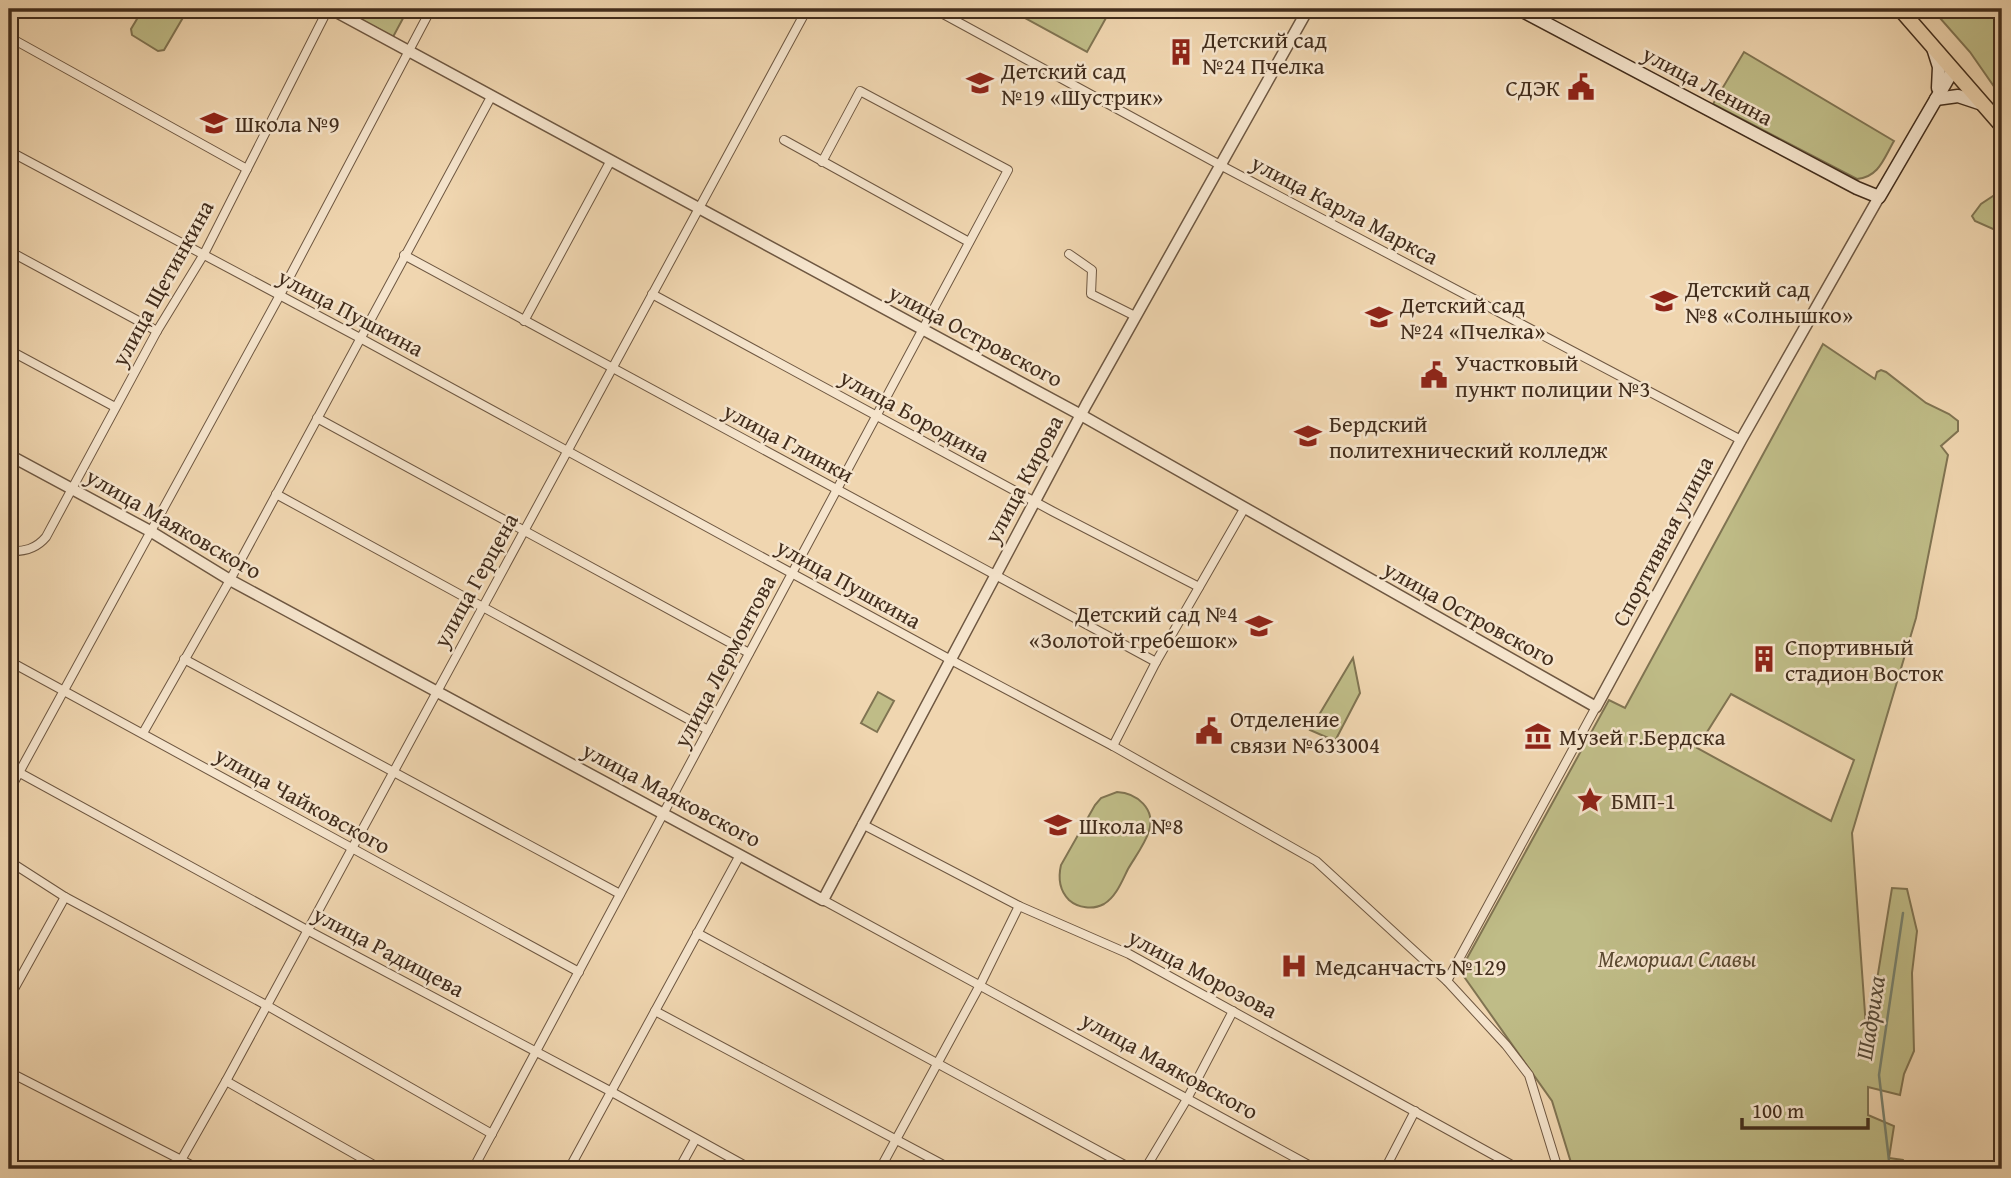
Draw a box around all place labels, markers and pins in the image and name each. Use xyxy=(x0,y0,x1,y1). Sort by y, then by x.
place label: Детский сад №24 Пчелка xyxy=(1201,23,1327,82)
building icon: Детский сад №24 Пчелка xyxy=(1166,37,1196,67)
place label: Детский сад №19 «Шустрик» xyxy=(1000,54,1163,113)
school or university icon: Детский сад №19 «Шустрик» xyxy=(965,68,995,98)
place label: СДЭК xyxy=(1506,71,1560,104)
public building icon: СДЭК xyxy=(1566,72,1596,102)
place label: Школа №9 xyxy=(235,107,339,140)
school or university icon: Школа №9 xyxy=(199,108,229,138)
place label: Детский сад №8 «Солнышко» xyxy=(1684,272,1853,331)
school or university icon: Детский сад №8 «Солнышко» xyxy=(1649,286,1679,316)
place label: Детский сад №24 «Пчелка» xyxy=(1399,288,1545,347)
school or university icon: Детский сад №24 «Пчелка» xyxy=(1364,302,1394,332)
place label: Участковый пункт полиции №3 xyxy=(1455,346,1651,405)
public building icon: Участковый пункт полиции №3 xyxy=(1419,360,1449,390)
place label: Бердский политехнический колледж xyxy=(1329,407,1608,466)
school or university icon: Бердский политехнический колледж xyxy=(1293,421,1323,451)
place label: Детский сад №4 «Золотой гребешок» xyxy=(1029,597,1238,656)
school or university icon: Детский сад №4 «Золотой гребешок» xyxy=(1244,611,1274,641)
place label: Спортивный стадион Восток xyxy=(1785,630,1943,689)
building icon: Спортивный стадион Восток xyxy=(1749,644,1779,674)
place label: Отделение связи №633004 xyxy=(1230,702,1380,761)
public building icon: Отделение связи №633004 xyxy=(1194,716,1224,746)
place label: Музей г.Бердска xyxy=(1559,720,1726,753)
museum icon: Музей г.Бердска xyxy=(1523,721,1553,751)
place label: БМП-1 xyxy=(1611,784,1676,817)
place icon: БМП-1 xyxy=(1575,785,1605,815)
place label: Школа №8 xyxy=(1079,809,1183,842)
school or university icon: Школа №8 xyxy=(1043,810,1073,840)
place label: Медсанчасть №129 xyxy=(1315,950,1506,983)
hospital icon: Медсанчасть №129 xyxy=(1279,951,1309,981)

